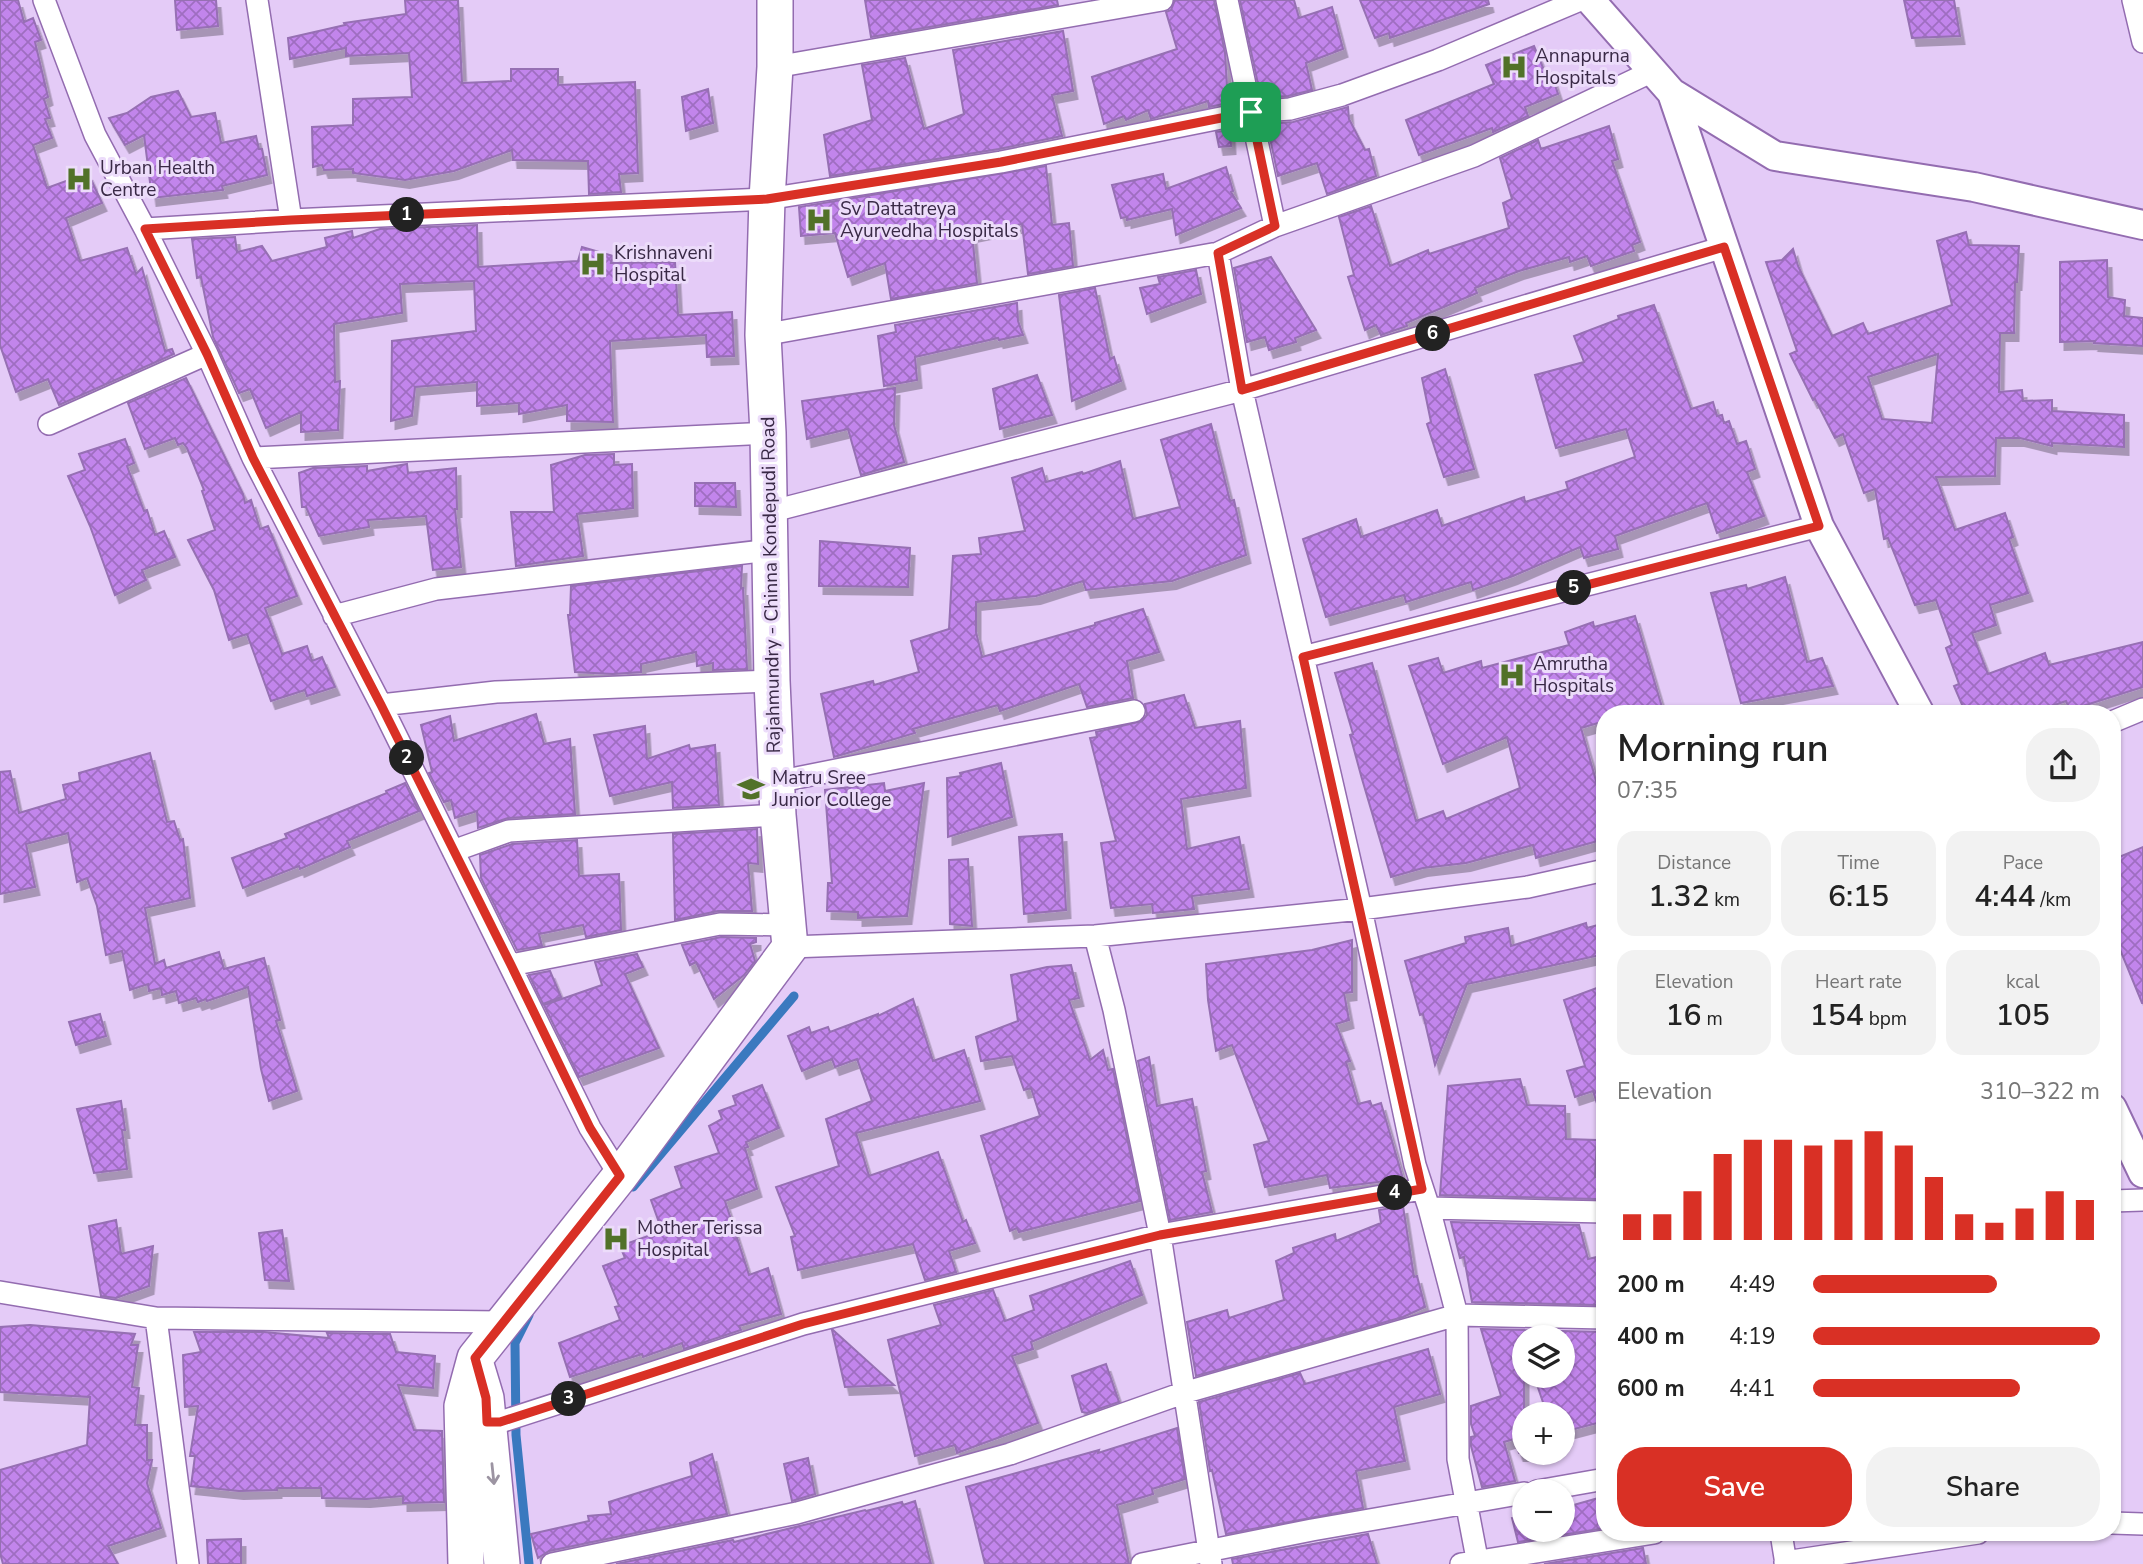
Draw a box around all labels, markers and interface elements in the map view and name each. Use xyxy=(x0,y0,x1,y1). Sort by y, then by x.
place label: Annapurna Hospitals xyxy=(1535,43,1630,91)
hospital icon: Annapurna Hospitals xyxy=(1499,52,1529,82)
pin xyxy=(1221,82,1281,142)
icon: arrive xyxy=(1232,93,1270,131)
place label: Urban Health Centre xyxy=(100,155,215,203)
hospital icon: Urban Health Centre xyxy=(64,164,94,194)
place label: Sv Dattatreya Ayurvedha Hospitals xyxy=(840,196,1019,244)
pin: 1 xyxy=(390,198,424,232)
text: 1 xyxy=(401,201,412,227)
hospital icon: Sv Dattatreya Ayurvedha Hospitals xyxy=(804,205,834,235)
place label: Krishnaveni Hospital xyxy=(614,240,713,288)
hospital icon: Krishnaveni Hospital xyxy=(578,249,608,279)
pin: 6 xyxy=(1416,316,1450,352)
text: 6 xyxy=(1427,320,1438,346)
street label: Rajahmundry - Chinna Kondepudi Road xyxy=(755,416,787,754)
pin: 5 xyxy=(1556,570,1592,606)
text: 5 xyxy=(1568,574,1579,600)
place label: Amrutha Hospitals xyxy=(1533,651,1614,699)
hospital icon: Amrutha Hospitals xyxy=(1497,660,1527,690)
text: Morning run xyxy=(1617,723,1829,774)
button: share xyxy=(2026,728,2100,802)
pin: 2 xyxy=(390,740,424,776)
text: 2 xyxy=(401,744,412,770)
place label: Matru Sree Junior College xyxy=(771,765,891,813)
school or university icon: Matru Sree Junior College xyxy=(736,774,766,804)
text: 07:35 xyxy=(1617,775,1677,806)
text: Distance xyxy=(1657,850,1731,876)
text: Time xyxy=(1837,850,1880,876)
text: Pace xyxy=(2003,850,2043,876)
text: 1.32 xyxy=(1648,876,1709,917)
text: 6:15 xyxy=(1828,876,1889,917)
text: 4:44 xyxy=(1974,876,2035,917)
text: km xyxy=(1709,887,1740,913)
text: /km xyxy=(2035,887,2071,913)
text: Elevation xyxy=(1655,969,1734,995)
text: Heart rate xyxy=(1815,969,1902,995)
text: kcal xyxy=(2006,969,2040,995)
text: 16 xyxy=(1666,995,1702,1036)
text: 154 xyxy=(1810,995,1864,1036)
text: 105 xyxy=(1996,995,2050,1036)
text: m xyxy=(1702,1006,1723,1032)
text: bpm xyxy=(1864,1006,1907,1032)
text: Elevation xyxy=(1617,1076,1712,1107)
text: 310–322 m xyxy=(1980,1076,2100,1107)
pin: 4 xyxy=(1378,1176,1412,1210)
text: 4 xyxy=(1389,1179,1400,1205)
place label: Mother Terissa Hospital xyxy=(637,1215,763,1263)
hospital icon: Mother Terissa Hospital xyxy=(601,1224,631,1254)
text: 200 m xyxy=(1617,1269,1685,1300)
text: 4:49 xyxy=(1729,1269,1776,1300)
text: 400 m xyxy=(1617,1321,1685,1352)
text: 4:19 xyxy=(1729,1321,1776,1352)
map controls xyxy=(1512,1325,1575,1542)
button: layers xyxy=(1512,1325,1575,1388)
text: 600 m xyxy=(1617,1373,1685,1404)
text: 4:41 xyxy=(1729,1373,1776,1404)
pin: 3 xyxy=(552,1382,586,1416)
text: 3 xyxy=(563,1385,574,1411)
button: + xyxy=(1512,1402,1575,1465)
button: Save xyxy=(1617,1447,1852,1527)
button: Share xyxy=(1866,1447,2100,1527)
one-way arrow xyxy=(486,1462,499,1484)
button: − xyxy=(1512,1479,1575,1542)

